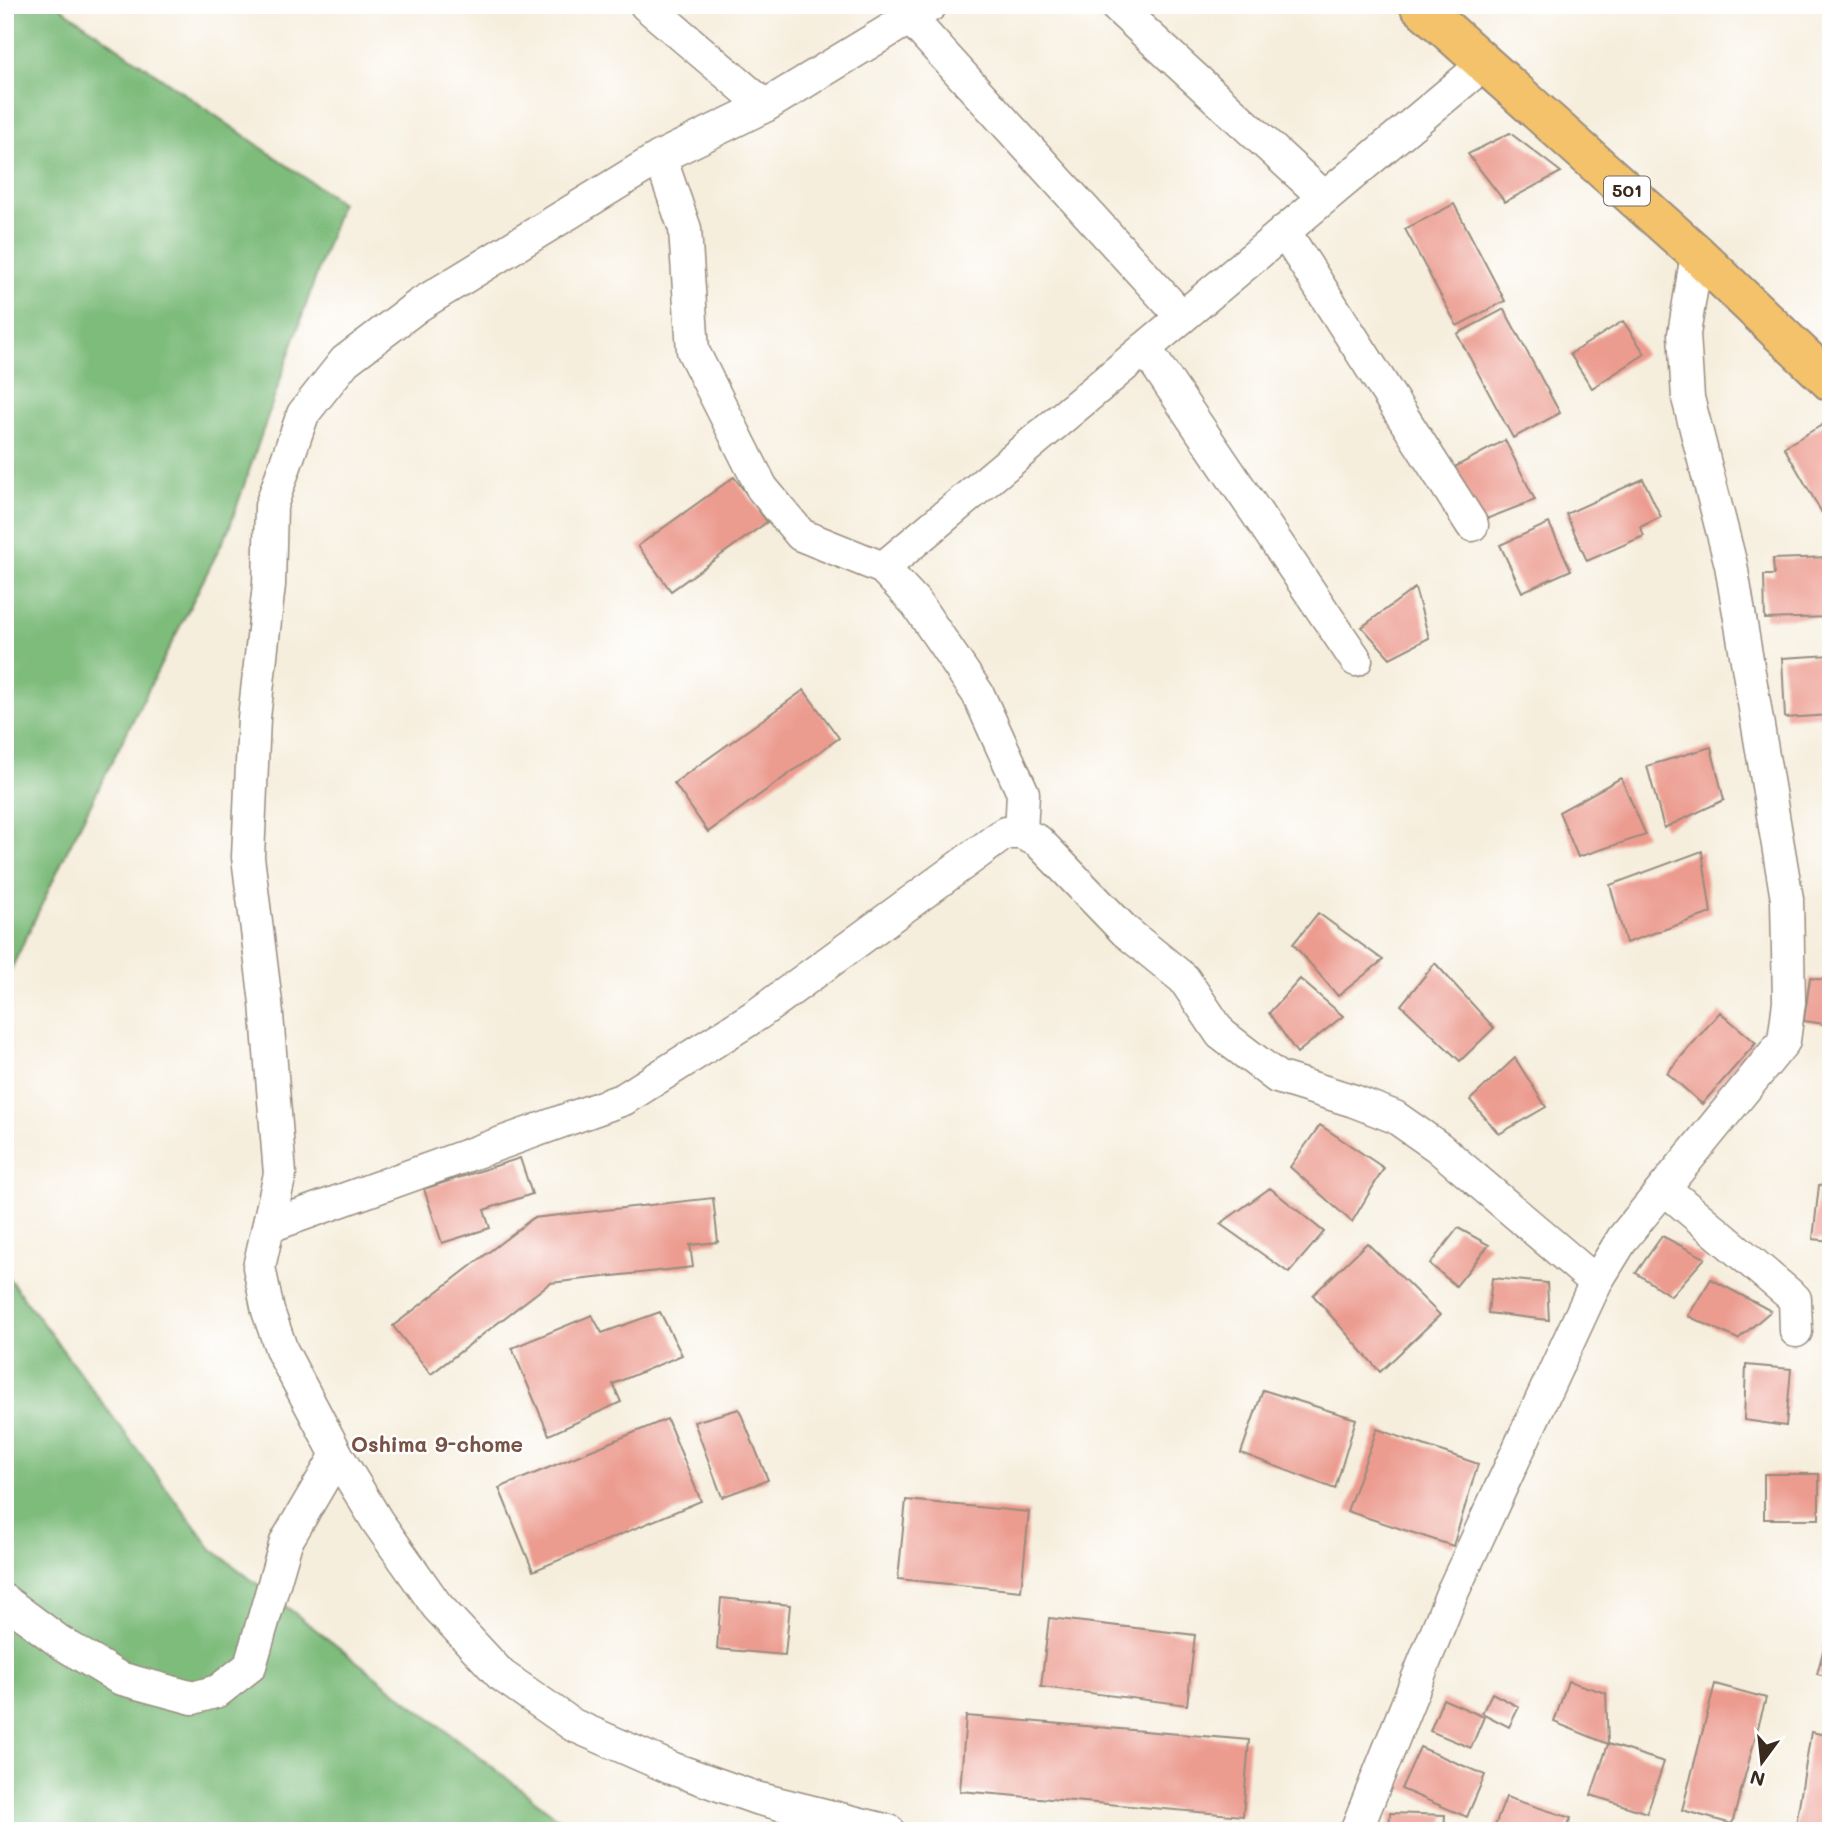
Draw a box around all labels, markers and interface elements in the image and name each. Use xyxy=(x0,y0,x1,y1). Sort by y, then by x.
road number: 501 xyxy=(1604,176,1650,206)
district label: Oshima 9-chome xyxy=(351,1430,523,1457)
north arrow xyxy=(1728,1728,1798,1798)
text: N xyxy=(1747,1765,1768,1793)

